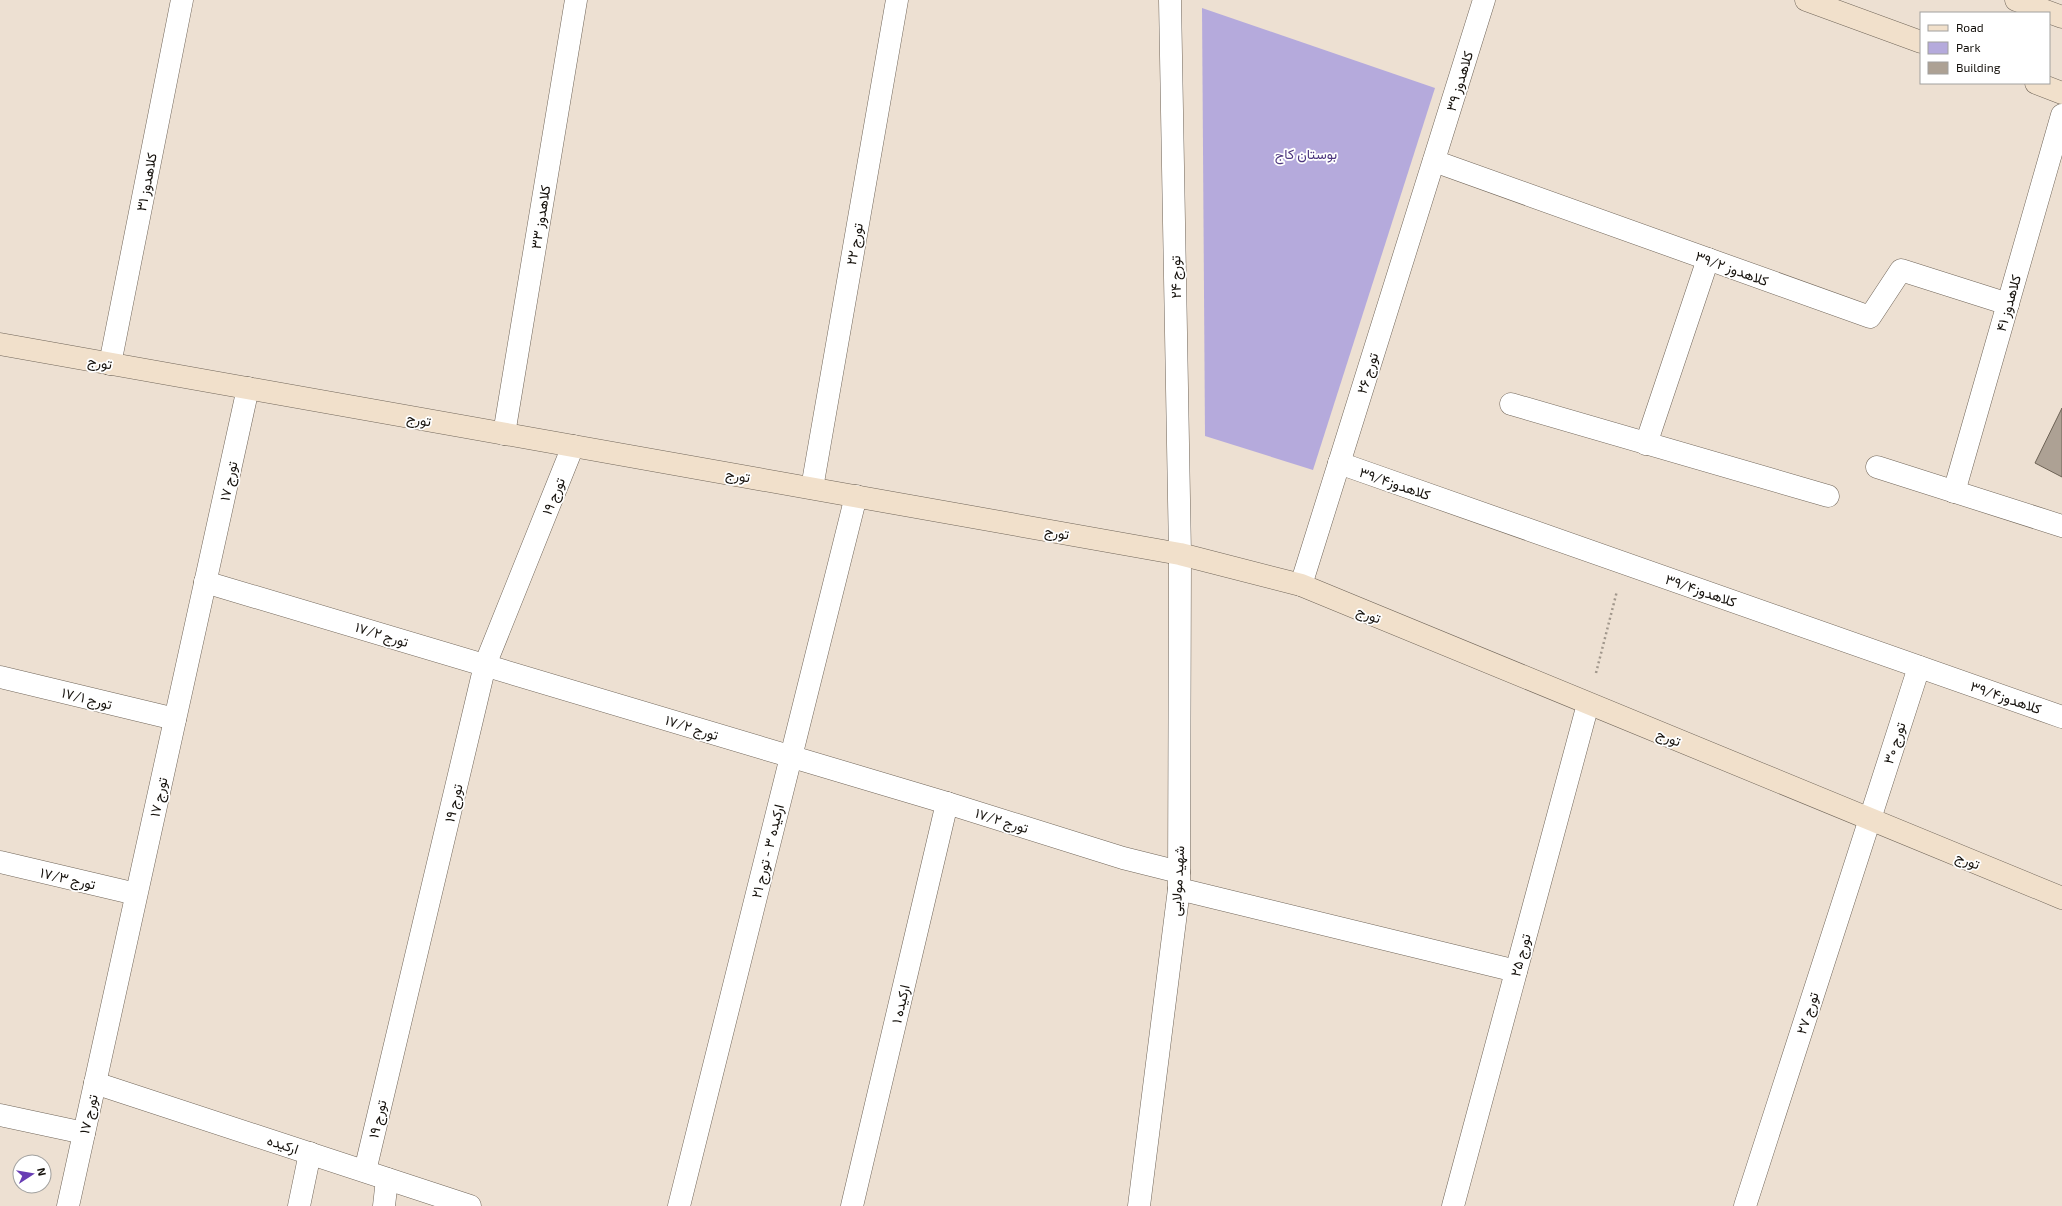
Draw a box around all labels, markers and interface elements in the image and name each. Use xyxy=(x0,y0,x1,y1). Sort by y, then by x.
legend xyxy=(1920,12,2050,84)
text: Road xyxy=(1956,20,1984,34)
text: Park xyxy=(1956,40,1981,54)
street label: کلاهدوز ۳۹ xyxy=(1442,49,1477,113)
text: Building xyxy=(1956,60,2001,74)
park label: بوستان کاج xyxy=(1275,145,1337,165)
street label: کلاهدوز ۳۱ xyxy=(132,151,161,213)
street label: کلاهدوز ۳۳ xyxy=(527,184,554,250)
street label: تورج ۲۲ xyxy=(842,222,869,267)
street label: کلاهدوز ۳۹/۲ xyxy=(1693,247,1771,290)
street label: تورج ۲۴ xyxy=(1166,255,1187,299)
street label: کلاهدوز ۴۱ xyxy=(1992,273,2025,334)
street label: تورج ۲۶ xyxy=(1353,350,1384,396)
street label: تورج xyxy=(86,351,114,375)
street label: تورج xyxy=(405,408,433,432)
street label: تورج ۱۷ xyxy=(216,460,243,503)
street label: کلاهدوز۳۹/۴ xyxy=(1357,463,1433,504)
street label: تورج xyxy=(724,464,752,488)
street label: تورج ۱۹ xyxy=(538,475,571,518)
street label: تورج xyxy=(1043,521,1071,545)
street label: کلاهدوز۳۹/۴ xyxy=(1663,570,1739,611)
street label: تورج xyxy=(1353,601,1384,629)
street label: تورج ۱۷/۲ xyxy=(352,618,411,653)
street label: کلاهدوز۳۹/۴ xyxy=(1968,677,2044,718)
street label: تورج ۱۷/۱ xyxy=(59,684,114,715)
street label: تورج ۱۷/۲ xyxy=(662,711,721,746)
street label: تورج ۳۰ xyxy=(1879,720,1912,767)
street label: تورج xyxy=(1653,724,1684,752)
street label: تورج ۱۷ xyxy=(146,776,173,819)
street label: تورج ۱۹ xyxy=(440,782,469,824)
street label: ارکیده ۳ - تورج ۲۱ xyxy=(747,802,790,900)
street label: تورج ۱۷/۲ xyxy=(972,804,1031,839)
street label: شهید مولایی xyxy=(1167,845,1188,917)
street label: تورج xyxy=(1952,847,1983,875)
street label: تورج ۱۷/۳ xyxy=(38,863,97,896)
street label: تورج ۲۵ xyxy=(1506,932,1537,979)
street label: ارکیده ۱ xyxy=(887,983,914,1025)
street label: تورج ۲۷ xyxy=(1792,990,1825,1037)
street label: تورج ۱۷ xyxy=(75,1093,104,1136)
street label: تورج ۱۹ xyxy=(364,1098,393,1140)
street label: ارکیده xyxy=(265,1131,301,1158)
north arrow xyxy=(12,1154,52,1194)
text: N xyxy=(35,1167,49,1177)

